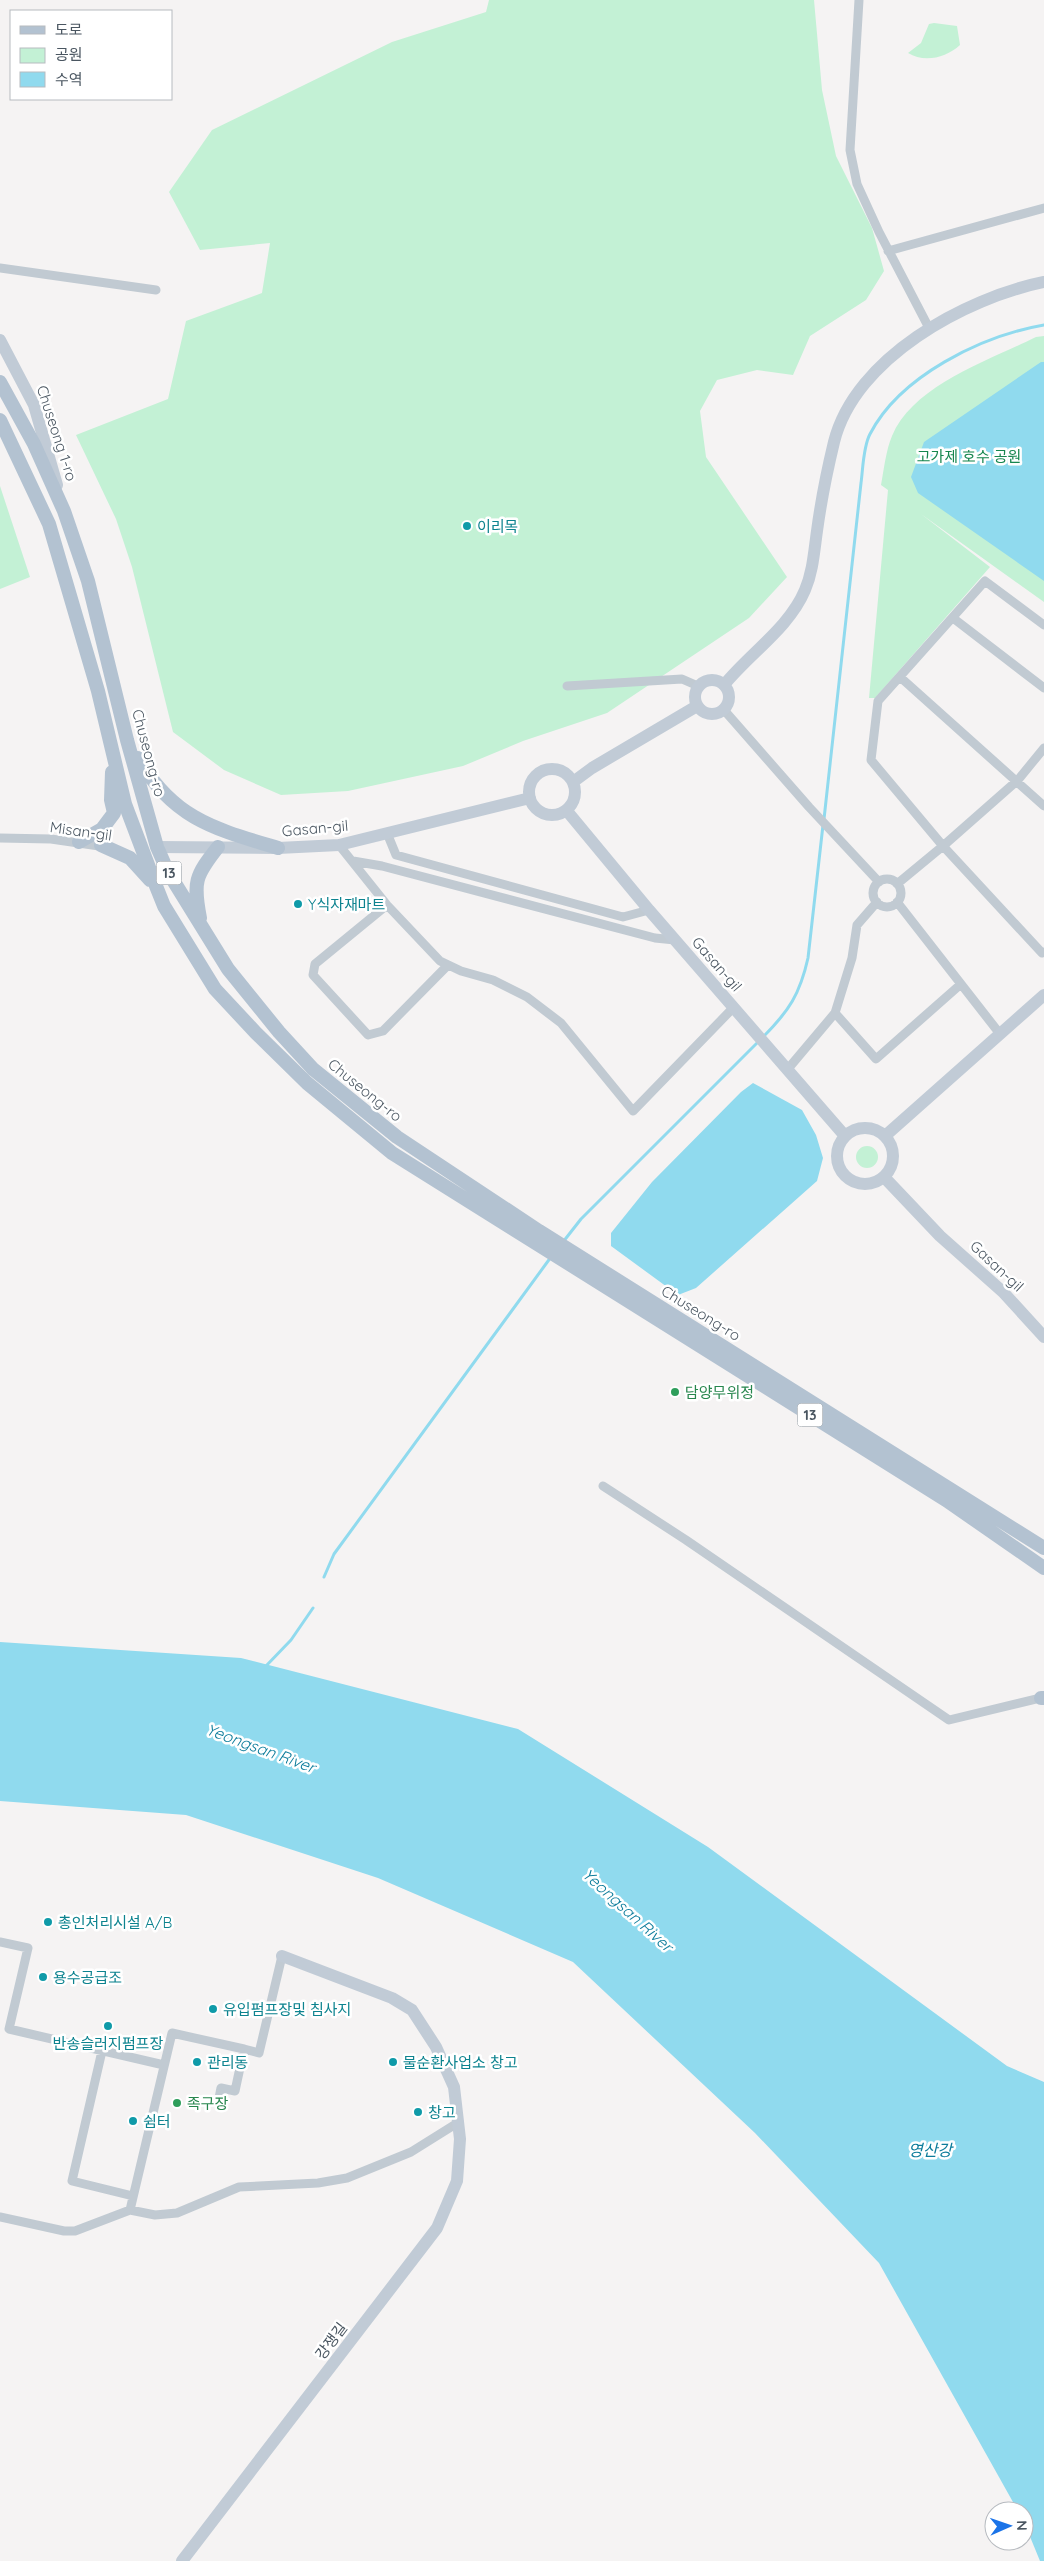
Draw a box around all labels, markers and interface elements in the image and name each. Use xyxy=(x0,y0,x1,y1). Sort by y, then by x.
legend xyxy=(10,10,172,100)
text: 도로 xyxy=(55,20,83,39)
text: 공원 xyxy=(55,45,83,64)
text: 수역 xyxy=(55,70,83,89)
street label: Chuseong 1-ro xyxy=(33,383,81,483)
park label: 고가제 호수 공원 xyxy=(917,447,1021,466)
place label: 이리목 xyxy=(477,517,518,536)
marker: 이리목 xyxy=(461,520,473,532)
street label: Chuseong-ro xyxy=(128,707,170,799)
street label: Gasan-gil xyxy=(281,816,349,840)
street label: Misan-gil xyxy=(49,817,113,845)
road number: 13 xyxy=(156,861,182,884)
place label: Y식자재마트 xyxy=(308,895,386,914)
marker: Y식자재마트 xyxy=(292,898,304,910)
street label: Gasan-gil xyxy=(688,933,746,995)
street label: Chuseong-ro xyxy=(324,1054,406,1126)
street label: Gasan-gil xyxy=(966,1236,1028,1296)
street label: Chuseong-ro xyxy=(658,1281,744,1345)
place label: 담양무위정 xyxy=(685,1383,754,1402)
marker: 담양무위정 xyxy=(669,1386,681,1398)
road number: 13 xyxy=(798,1404,822,1426)
water label: Yeongsan River xyxy=(204,1719,320,1778)
water label: Yeongsan River xyxy=(579,1864,679,1957)
place label: 총인처리시설 A/B xyxy=(58,1913,172,1932)
marker: 총인처리시설 A/B xyxy=(42,1916,54,1928)
place label: 용수공급조 xyxy=(53,1968,122,1987)
marker: 용수공급조 xyxy=(37,1971,49,1983)
place label: 유입펌프장및 침사지 xyxy=(223,2000,351,2019)
marker: 유입펌프장및 침사지 xyxy=(207,2003,219,2015)
marker: 반송슬러지펌프장 xyxy=(102,2020,114,2032)
place label: 반송슬러지펌프장 xyxy=(53,2034,163,2053)
place label: 관리동 xyxy=(207,2053,248,2072)
place label: 물순환사업소 창고 xyxy=(403,2053,518,2072)
marker: 관리동 xyxy=(191,2056,203,2068)
marker: 물순환사업소 창고 xyxy=(387,2056,399,2068)
place label: 족구장 xyxy=(187,2094,229,2113)
marker: 족구장 xyxy=(171,2097,183,2109)
place label: 창고 xyxy=(428,2103,456,2122)
marker: 창고 xyxy=(412,2106,424,2118)
place label: 쉼터 xyxy=(143,2112,171,2131)
marker: 쉼터 xyxy=(127,2115,139,2127)
water label: 영산강 xyxy=(908,2140,954,2160)
street label: 강쟁길 xyxy=(311,2319,351,2363)
north arrow xyxy=(984,2501,1034,2551)
text: N xyxy=(1013,2520,1031,2531)

